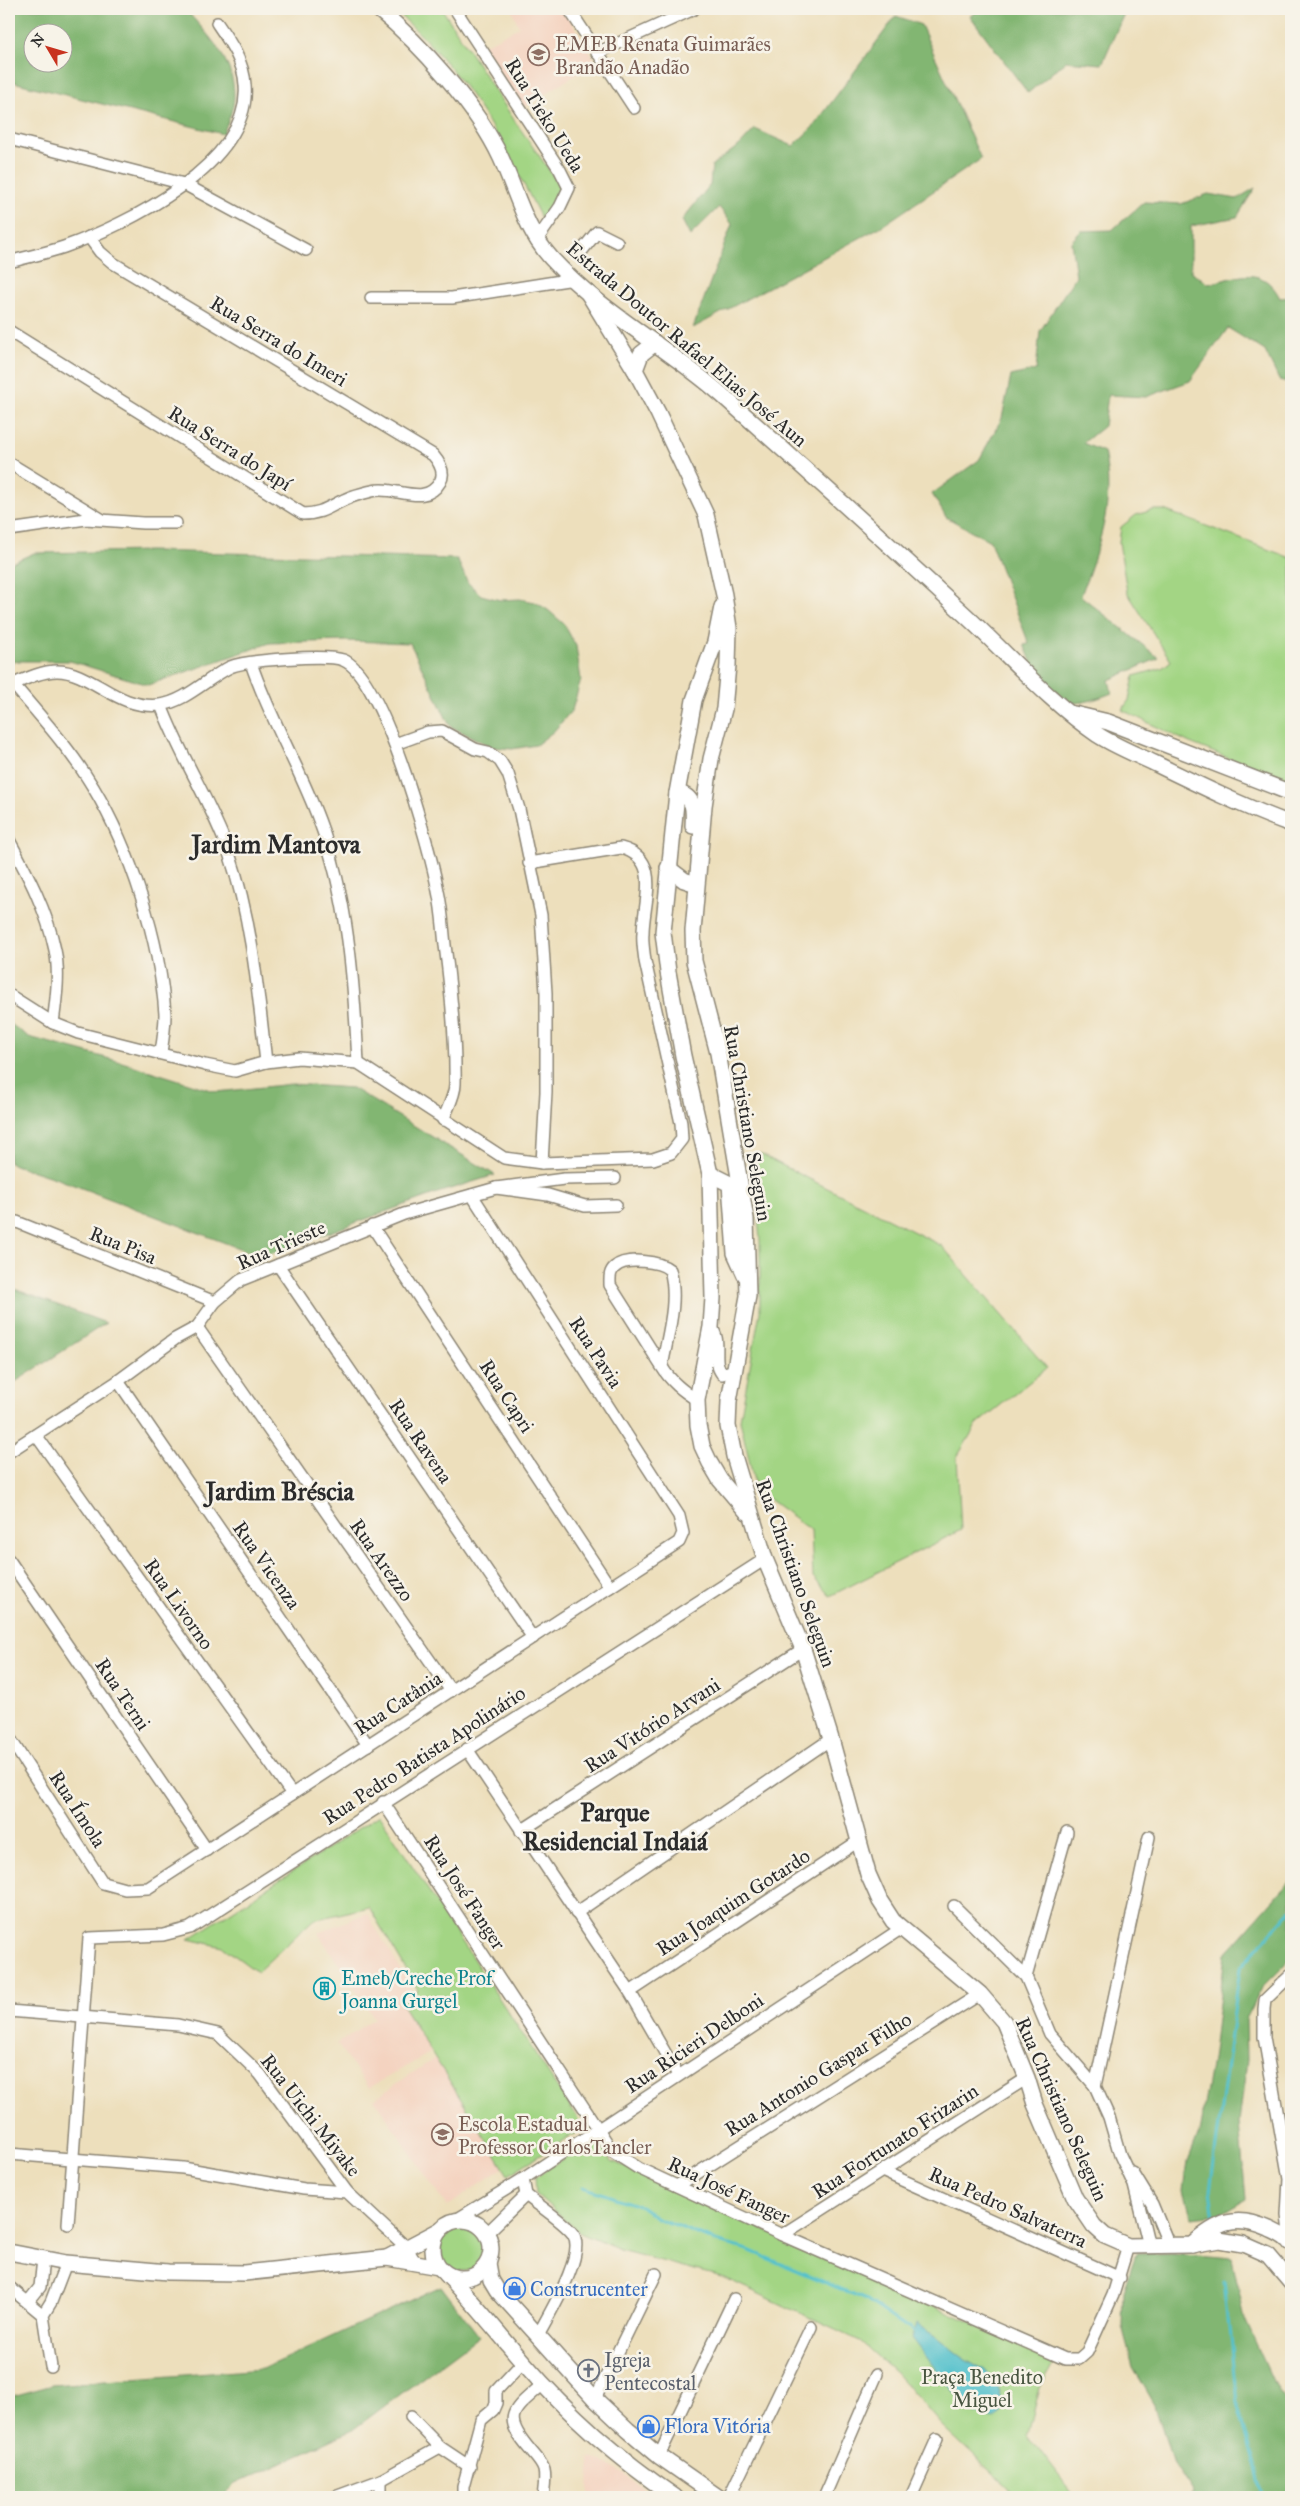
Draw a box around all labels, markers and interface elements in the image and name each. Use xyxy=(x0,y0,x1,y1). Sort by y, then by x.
north arrow xyxy=(22,22,72,72)
text: N xyxy=(28,30,49,50)
place label: EMEB Renata Guimarães Brandão Anadão xyxy=(555,32,771,79)
school or university icon: EMEB Renata Guimarães Brandão Anadão xyxy=(527,43,551,67)
street label: Rua Tieko Ueda xyxy=(500,53,590,177)
street label: Estrada Doutor Rafael Elias José Aun xyxy=(561,236,812,453)
street label: Rua Serra do Imeri xyxy=(206,291,353,392)
street label: Rua Serra do Japí xyxy=(163,400,297,497)
district label: Jardim Mantova xyxy=(189,829,361,861)
street label: Rua Christiano Seleguin xyxy=(718,1023,777,1223)
street label: Rua Trieste xyxy=(233,1215,329,1275)
street label: Rua Pisa xyxy=(86,1221,160,1269)
street label: Rua Pavia xyxy=(564,1312,628,1393)
street label: Rua Capri xyxy=(475,1355,540,1437)
street label: Rua Ravena xyxy=(384,1394,458,1488)
district label: Jardim Bréscia xyxy=(203,1476,355,1508)
street label: Rua Christiano Seleguin xyxy=(750,1476,841,1671)
street label: Rua Arezzo xyxy=(345,1514,419,1606)
street label: Rua Vicenza xyxy=(228,1516,306,1614)
street label: Rua Livorno xyxy=(139,1554,219,1654)
street label: Rua Terni xyxy=(90,1653,156,1735)
street label: Rua Catânia xyxy=(350,1665,447,1740)
street label: Rua Vitório Arvani xyxy=(580,1672,725,1778)
street label: Rua Pedro Batista Apolinário xyxy=(318,1680,530,1830)
street label: Rua Ímola xyxy=(44,1765,114,1852)
district label: Parque Residencial Indaiá xyxy=(522,1797,708,1857)
street label: Rua José Fanger xyxy=(418,1830,511,1955)
street label: Rua Joaquim Gotardo xyxy=(652,1843,815,1962)
place label: Emeb/Creche Prof Joanna Gurgel xyxy=(339,1966,496,2014)
building icon: Emeb/Creche Prof Joanna Gurgel xyxy=(313,1977,337,2001)
street label: Rua Ricieri Delboni xyxy=(620,1987,768,2098)
street label: Rua Antonio Gaspar Filho xyxy=(720,2007,916,2141)
street label: Rua Christiano Seleguin xyxy=(1010,2013,1113,2205)
street label: Rua Uichi Miyake xyxy=(256,2049,366,2181)
street label: Rua Fortunato Frizarin xyxy=(807,2078,983,2204)
place label: Escola Estadual Professor CarlosTancler xyxy=(458,2112,652,2159)
school or university icon: Escola Estadual Professor CarlosTancler xyxy=(430,2123,454,2147)
street label: Rua José Fanger xyxy=(664,2151,794,2230)
street label: Rua Pedro Salvaterra xyxy=(925,2161,1091,2253)
shop icon: Construcenter xyxy=(502,2277,526,2301)
place label: Construcenter xyxy=(530,2277,648,2301)
place label: Igreja Pentecostal xyxy=(604,2348,697,2395)
church icon: Igreja Pentecostal xyxy=(576,2359,600,2383)
park label: Praça Benedito Miguel xyxy=(921,2365,1043,2413)
shop icon: Flora Vitória xyxy=(636,2414,660,2438)
place label: Flora Vitória xyxy=(664,2414,771,2438)

